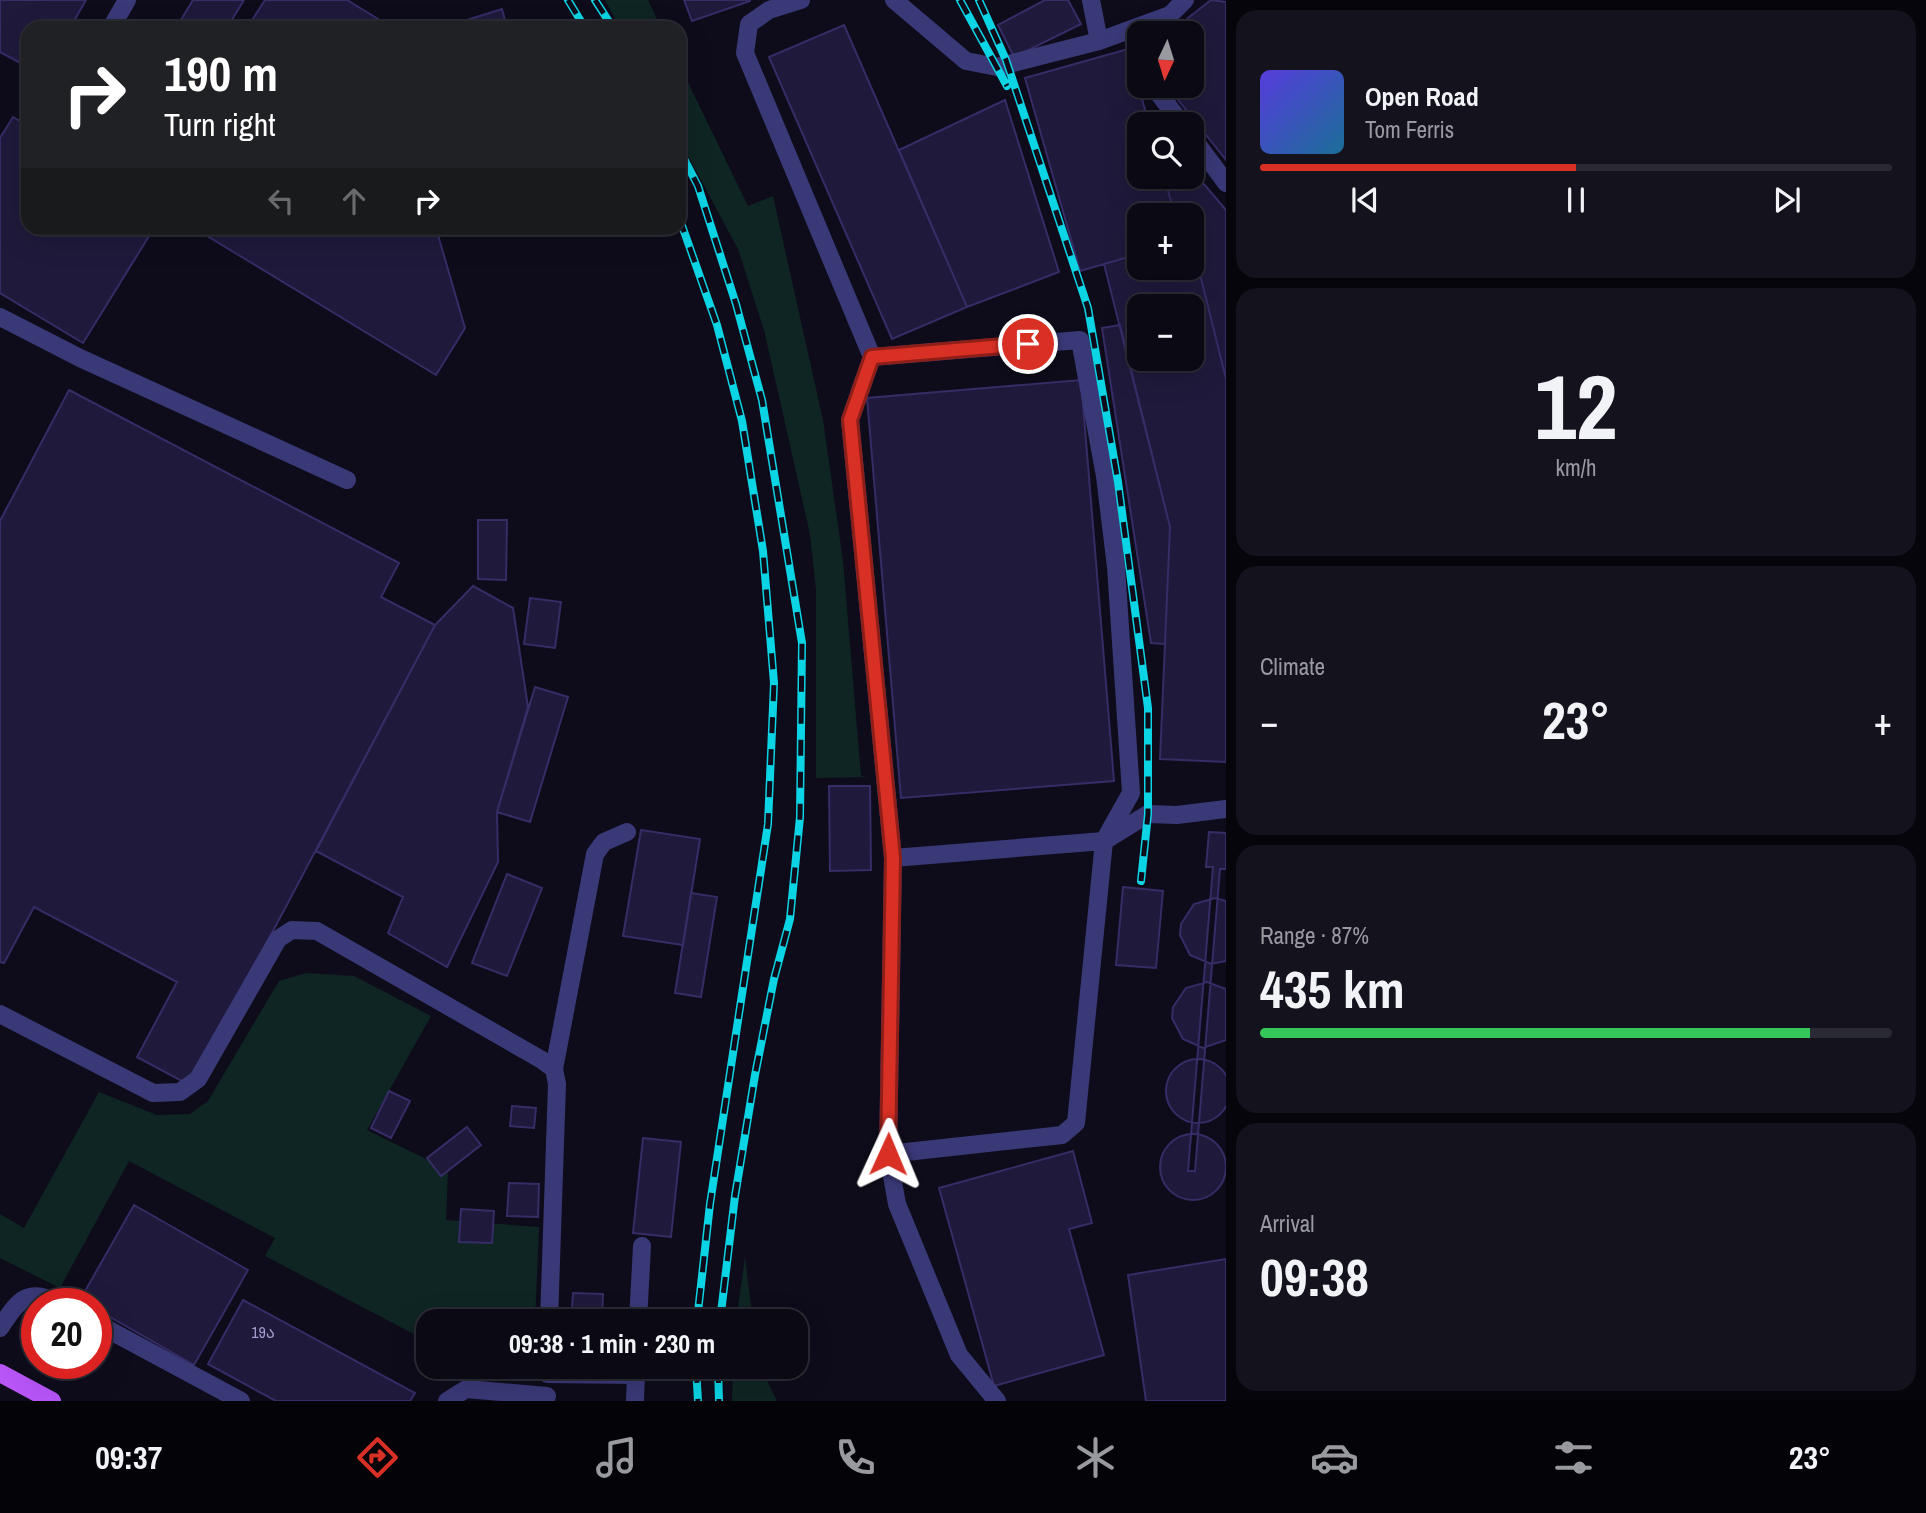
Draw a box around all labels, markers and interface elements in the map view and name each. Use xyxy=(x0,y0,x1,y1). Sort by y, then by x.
north arrow xyxy=(1127,21,1204,98)
map controls xyxy=(1127,21,1204,371)
text: 190 m xyxy=(164,40,278,106)
icon: right xyxy=(49,49,140,140)
text: Open Road xyxy=(1365,79,1479,114)
text: Turn right xyxy=(164,103,276,146)
button: search xyxy=(1127,112,1204,189)
text: Tom Ferris xyxy=(1365,114,1454,145)
icon: previous xyxy=(1346,181,1384,219)
icon: pause xyxy=(1557,181,1595,219)
icon: next xyxy=(1768,181,1806,219)
icon: left xyxy=(262,182,300,220)
icon: ahead xyxy=(335,182,373,220)
icon: right xyxy=(408,182,446,220)
button: + xyxy=(1127,203,1204,280)
button: − xyxy=(1127,294,1204,371)
pin xyxy=(998,314,1058,374)
icon: arrive xyxy=(1009,325,1047,363)
text: 12 xyxy=(1535,345,1618,467)
text: km/h xyxy=(1556,452,1596,483)
text: Climate xyxy=(1260,651,1325,682)
text: 23° xyxy=(1542,685,1610,755)
text: − xyxy=(1260,696,1278,747)
text: + xyxy=(1874,696,1892,747)
text: Range · 87% xyxy=(1260,920,1369,951)
text: 435 km xyxy=(1260,954,1405,1024)
position arrow xyxy=(851,1117,925,1191)
text: Arrival xyxy=(1260,1208,1315,1239)
text: 09:38 xyxy=(1260,1242,1369,1312)
speed limit sign: 20 xyxy=(21,1288,112,1379)
house number: 19ა xyxy=(251,1321,275,1343)
text: 09:38 · 1 min · 230 m xyxy=(509,1326,715,1361)
icon: directions xyxy=(353,1433,402,1482)
icon: music xyxy=(592,1433,641,1482)
icon: phone xyxy=(831,1433,880,1482)
icon: climate xyxy=(1071,1433,1120,1482)
icon: car xyxy=(1310,1433,1359,1482)
icon: filters xyxy=(1549,1433,1598,1482)
text: 09:37 xyxy=(95,1436,162,1479)
text: 23° xyxy=(1789,1436,1831,1479)

